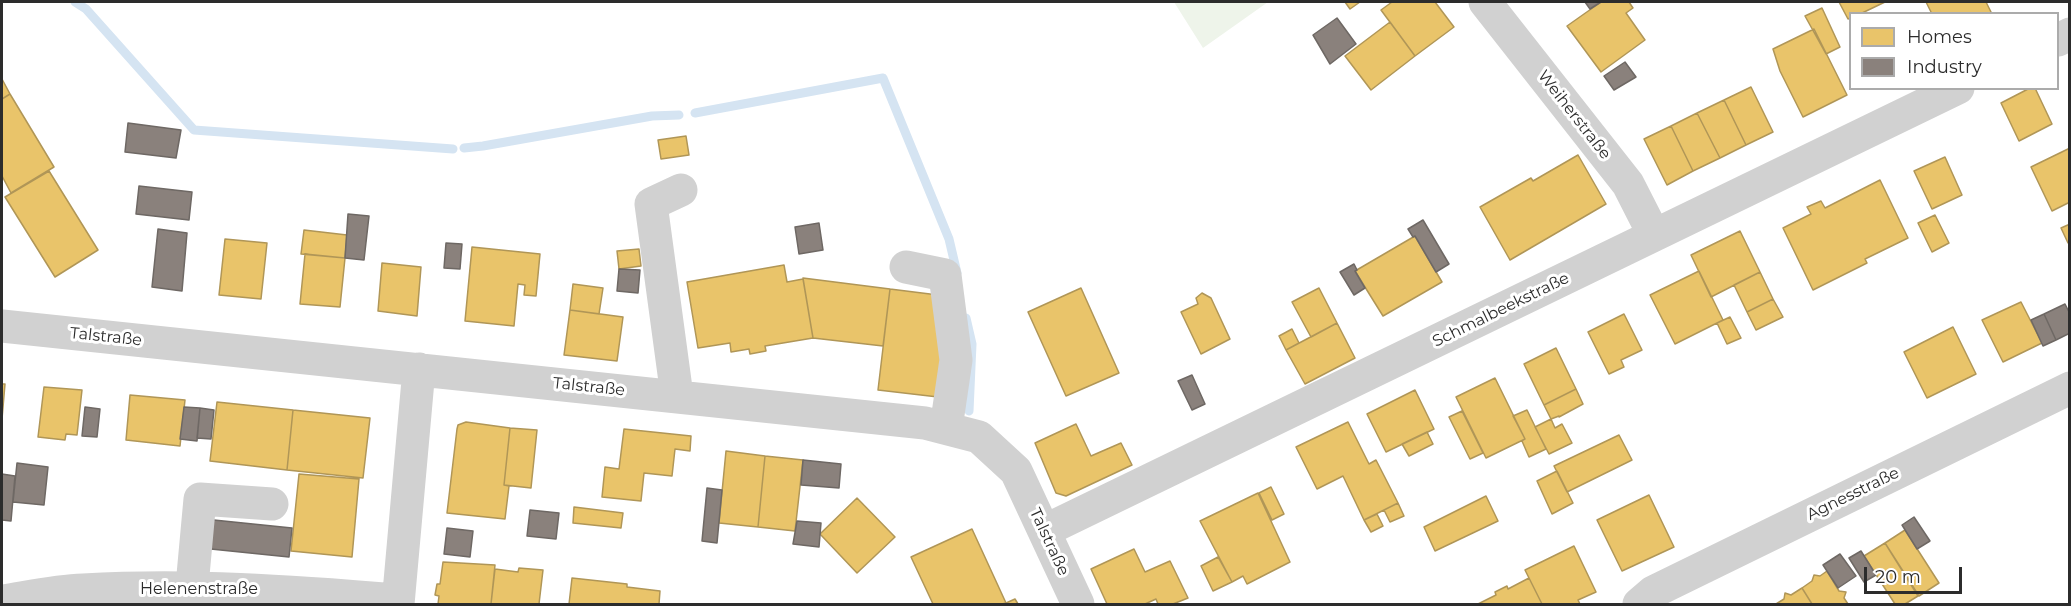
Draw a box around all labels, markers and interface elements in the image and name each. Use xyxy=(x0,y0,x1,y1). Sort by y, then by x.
legend xyxy=(1849,12,2059,90)
text: Homes xyxy=(1907,26,1972,48)
text: Industry xyxy=(1907,56,1982,78)
street label: Weiherstraße xyxy=(1533,67,1615,163)
street label: Schmalbeekstraße xyxy=(1430,269,1572,351)
street label: Talstraße xyxy=(69,324,143,350)
street label: Talstraße xyxy=(552,374,626,400)
street label: Agnesstraße xyxy=(1804,463,1902,525)
street label: Talstraße xyxy=(1025,505,1073,579)
scale bar xyxy=(1867,555,1964,593)
text: 20 m xyxy=(1875,566,1921,588)
street label: Helenenstraße xyxy=(140,579,258,599)

